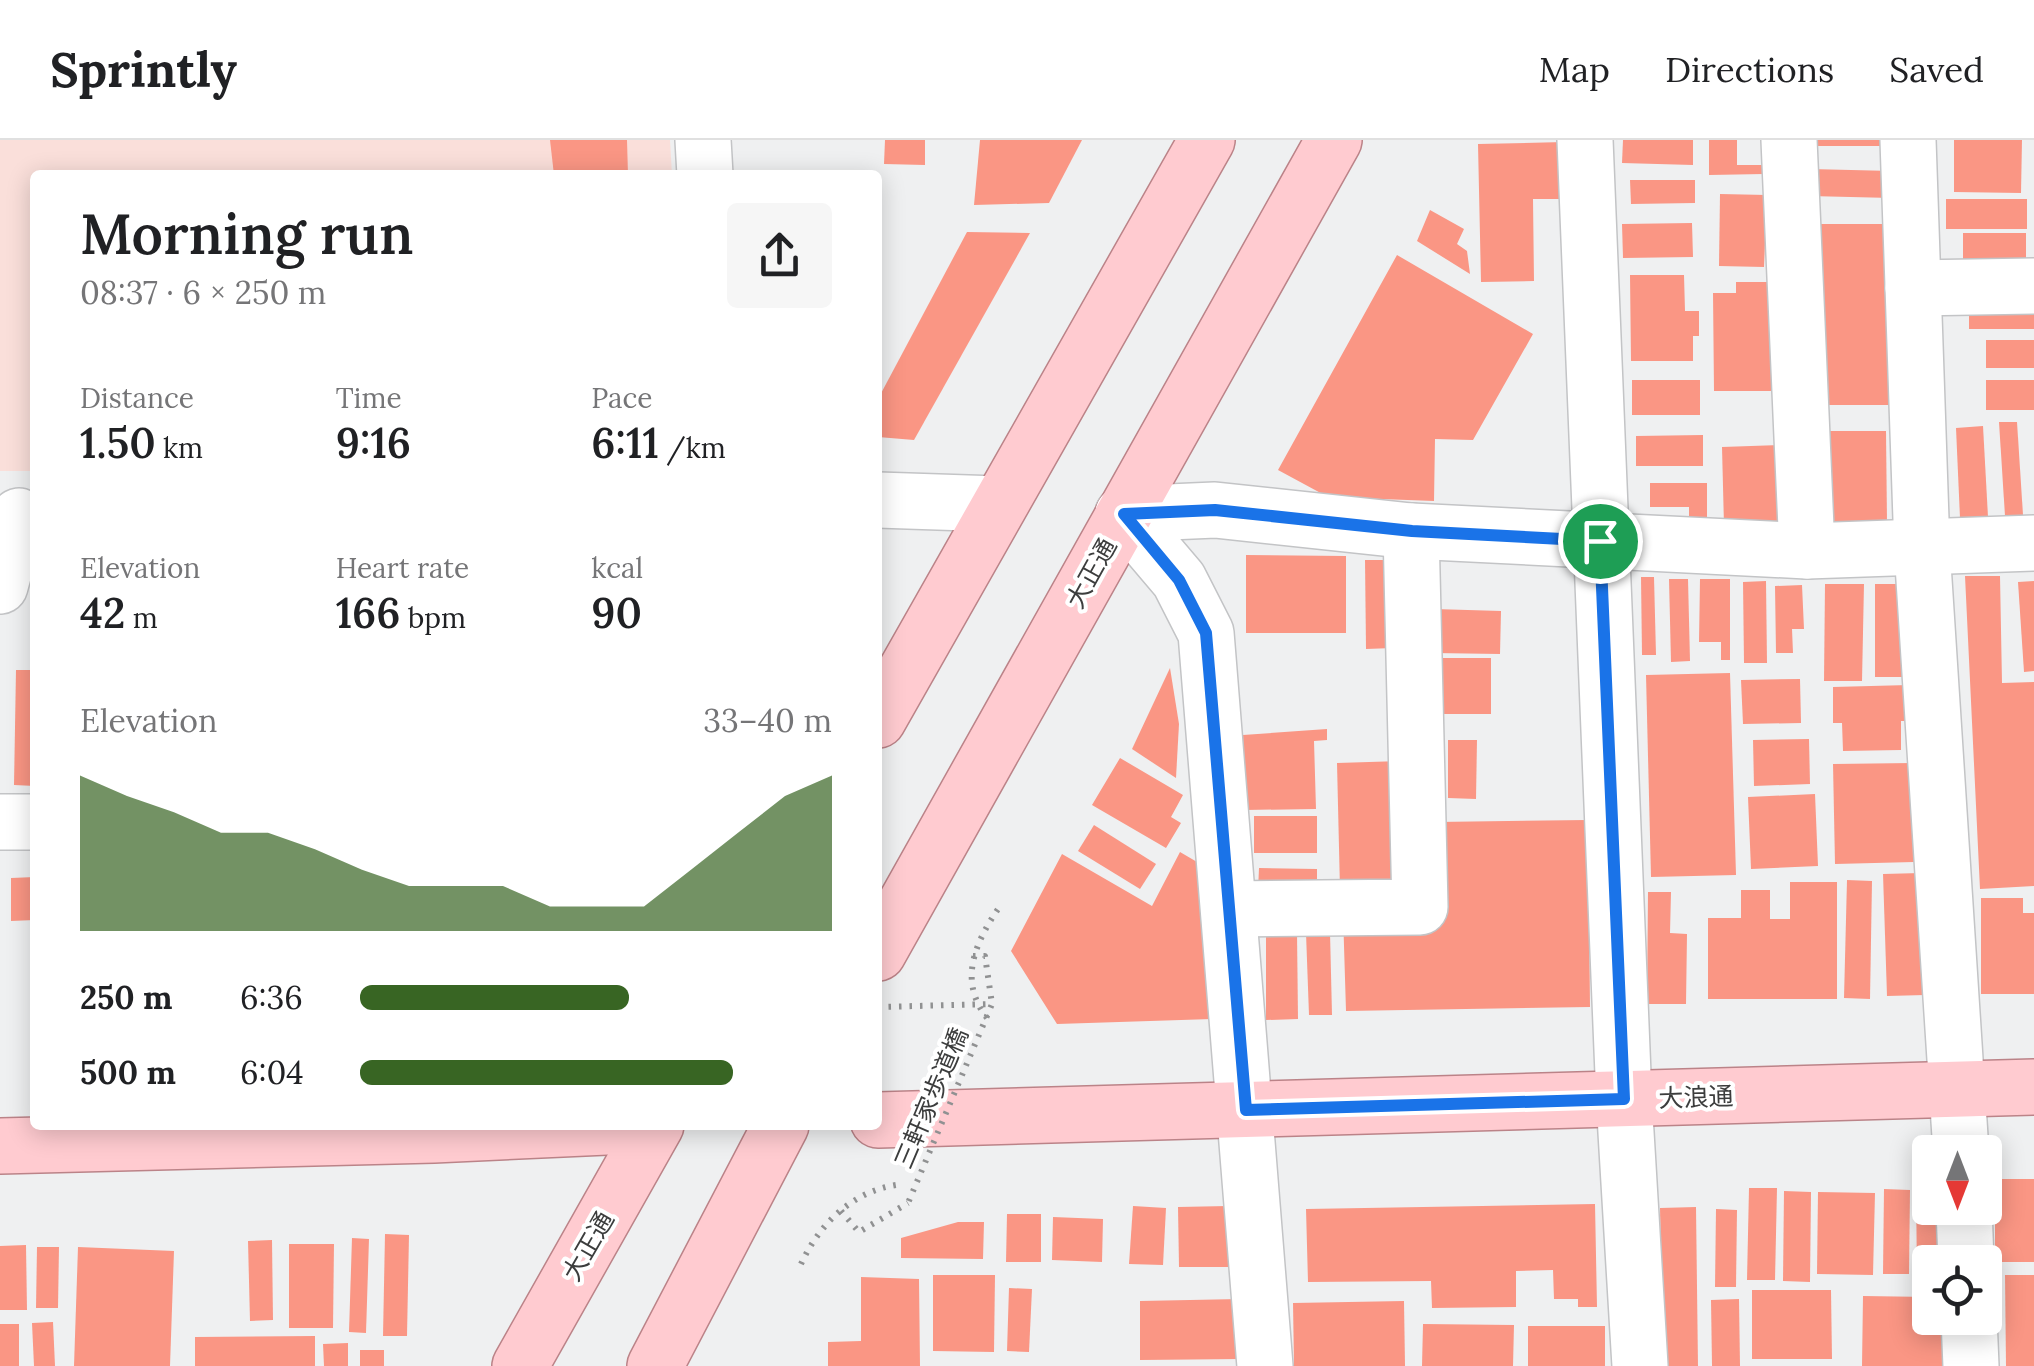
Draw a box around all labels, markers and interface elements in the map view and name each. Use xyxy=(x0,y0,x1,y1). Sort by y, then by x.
text: Sprintly xyxy=(50,39,237,100)
text: Map xyxy=(1539,47,1610,92)
text: Directions xyxy=(1665,47,1834,92)
text: Saved xyxy=(1889,47,1984,92)
text: Morning run xyxy=(80,199,413,269)
button: share xyxy=(727,203,832,308)
text: 08:37 · 6 × 250 m xyxy=(80,272,326,313)
text: Distance xyxy=(80,380,194,416)
text: Time xyxy=(336,380,402,416)
text: Pace xyxy=(591,380,652,416)
text: 1.50 xyxy=(80,416,156,470)
text: 9:16 xyxy=(336,416,411,470)
text: 6:11 xyxy=(591,416,659,470)
text: km xyxy=(156,430,203,466)
text: /km xyxy=(659,430,726,466)
pin xyxy=(1558,499,1643,584)
icon: arrive xyxy=(1573,514,1628,569)
street label: 大正通 xyxy=(1059,532,1123,614)
text: Elevation xyxy=(80,550,200,586)
text: Heart rate xyxy=(336,550,469,586)
text: kcal xyxy=(591,550,643,586)
text: 42 xyxy=(80,586,125,640)
text: 166 xyxy=(336,586,401,640)
text: 90 xyxy=(591,586,642,640)
text: m xyxy=(125,600,158,636)
text: bpm xyxy=(401,600,466,636)
text: Elevation xyxy=(80,700,217,741)
text: 33–40 m xyxy=(703,700,832,741)
text: 250 m xyxy=(80,977,173,1018)
text: 6:36 xyxy=(240,977,303,1018)
street label: 三軒家歩道橋 xyxy=(887,1023,975,1173)
text: 500 m xyxy=(80,1052,176,1093)
text: 6:04 xyxy=(240,1052,304,1093)
street label: 大浪通 xyxy=(1658,1080,1734,1114)
north arrow xyxy=(1912,1135,2002,1225)
map controls xyxy=(1912,1135,2002,1335)
street label: 大正通 xyxy=(555,1206,621,1286)
button: locate xyxy=(1912,1245,2002,1335)

